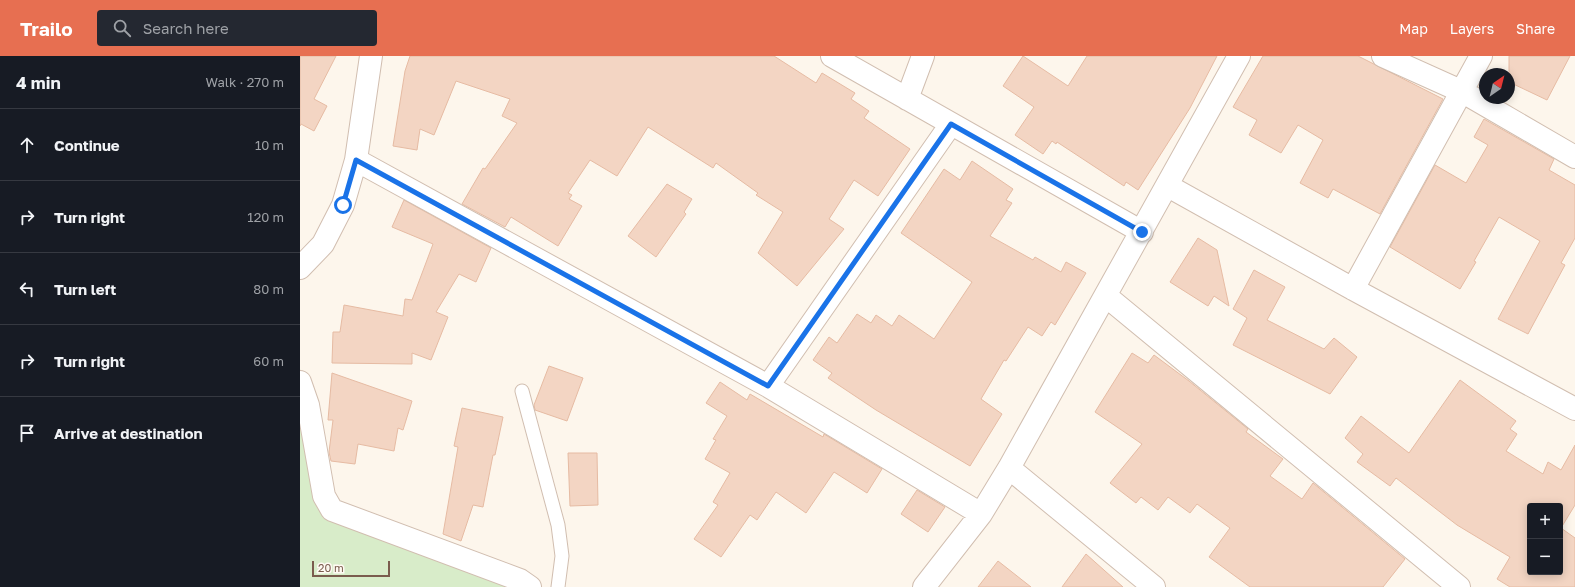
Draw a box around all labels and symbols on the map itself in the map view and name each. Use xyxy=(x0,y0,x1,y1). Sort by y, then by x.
north arrow xyxy=(1479,68,1515,104)
route start xyxy=(334,196,352,214)
route end xyxy=(1133,223,1151,241)
scale bar xyxy=(312,559,390,578)

